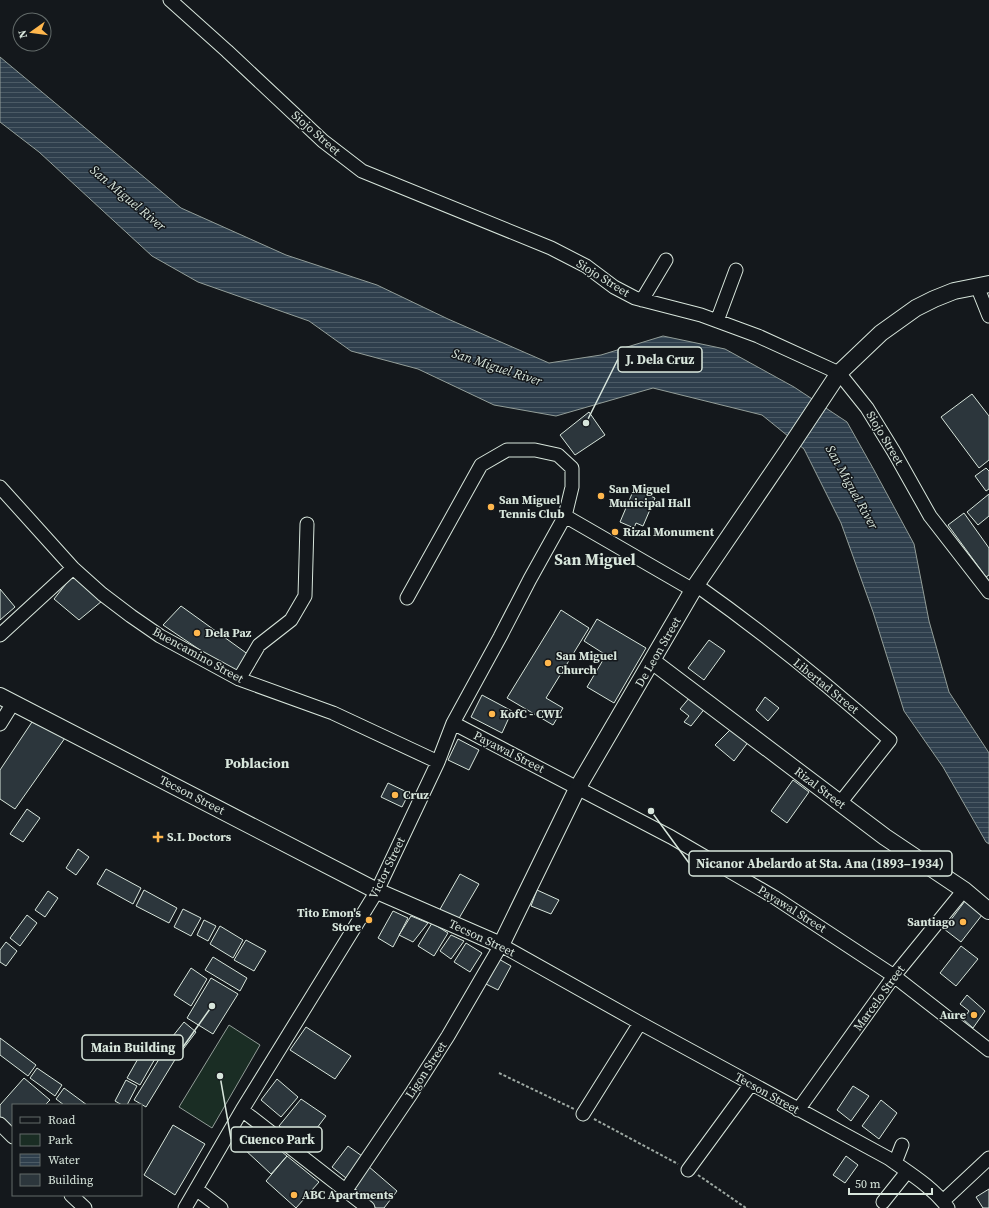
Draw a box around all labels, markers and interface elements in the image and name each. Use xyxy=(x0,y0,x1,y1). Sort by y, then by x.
north arrow xyxy=(12,12,52,52)
text: N xyxy=(15,29,31,40)
street label: Siojo Street xyxy=(288,107,344,159)
water label: San Miguel River xyxy=(87,161,170,235)
street label: Siojo Street xyxy=(573,255,633,301)
water label: San Miguel River xyxy=(450,344,545,390)
callout: J. Dela Cruz xyxy=(618,347,702,372)
text: J. Dela Cruz xyxy=(625,351,694,368)
street label: Siojo Street xyxy=(863,408,907,468)
water label: San Miguel River xyxy=(822,442,883,533)
place label: San Miguel Municipal Hall xyxy=(609,481,691,511)
marker: San Miguel Municipal Hall xyxy=(596,491,606,501)
place label: San Miguel Tennis Club xyxy=(499,492,564,522)
marker: San Miguel Tennis Club xyxy=(486,502,496,512)
place label: Rizal Monument xyxy=(623,524,715,540)
marker: Rizal Monument xyxy=(610,527,620,537)
district label: San Miguel xyxy=(554,548,636,570)
street label: De Leon Street xyxy=(631,614,685,690)
street label: Buencamino Street xyxy=(150,623,246,687)
place label: Dela Paz xyxy=(205,625,252,641)
marker: Dela Paz xyxy=(192,628,202,638)
place label: San Miguel Church xyxy=(556,648,617,678)
street label: Libertad Street xyxy=(790,655,862,717)
marker: San Miguel Church xyxy=(543,658,553,668)
place label: KofC - CWL xyxy=(500,706,562,722)
marker: KofC - CWL xyxy=(487,709,497,719)
street label: Payawal Street xyxy=(471,727,547,777)
district label: Poblacion xyxy=(225,753,290,773)
street label: Rizal Street xyxy=(791,763,849,813)
street label: Tecson Street xyxy=(157,772,227,818)
place label: Cruz xyxy=(403,787,429,803)
marker: Cruz xyxy=(390,790,400,800)
place label: S.I. Doctors xyxy=(167,829,232,845)
marker: S.I. Doctors xyxy=(152,831,164,843)
street label: Victor Street xyxy=(365,835,409,901)
callout: Nicanor Abelardo at Sta. Ana (1893–1934) xyxy=(689,851,952,876)
text: Nicanor Abelardo at Sta. Ana (1893–1934) xyxy=(696,855,944,872)
street label: Payawal Street xyxy=(755,882,829,936)
place label: Tito Emon's Store xyxy=(297,905,362,935)
place label: Santiago xyxy=(907,914,955,930)
marker: Tito Emon's Store xyxy=(364,915,374,925)
street label: Tecson Street xyxy=(446,916,518,960)
marker: Santiago xyxy=(958,917,968,927)
street label: Marcelo Street xyxy=(850,962,908,1034)
place label: Aure xyxy=(939,1007,966,1023)
marker: Aure xyxy=(969,1010,979,1020)
callout: Main Building xyxy=(82,1035,183,1060)
text: Main Building xyxy=(91,1039,175,1056)
street label: Ligon Street xyxy=(402,1039,450,1101)
street label: Tecson Street xyxy=(732,1069,802,1117)
legend xyxy=(12,1104,142,1196)
text: Road xyxy=(48,1112,75,1128)
callout: Cuenco Park xyxy=(231,1127,322,1152)
text: Cuenco Park xyxy=(239,1131,315,1148)
text: Park xyxy=(48,1132,73,1148)
text: Water xyxy=(48,1152,80,1168)
scale bar xyxy=(849,1170,932,1196)
text: Building xyxy=(48,1172,93,1188)
text: 50 m xyxy=(855,1176,881,1192)
place label: ABC Apartments xyxy=(302,1187,394,1203)
marker: ABC Apartments xyxy=(289,1190,299,1200)

